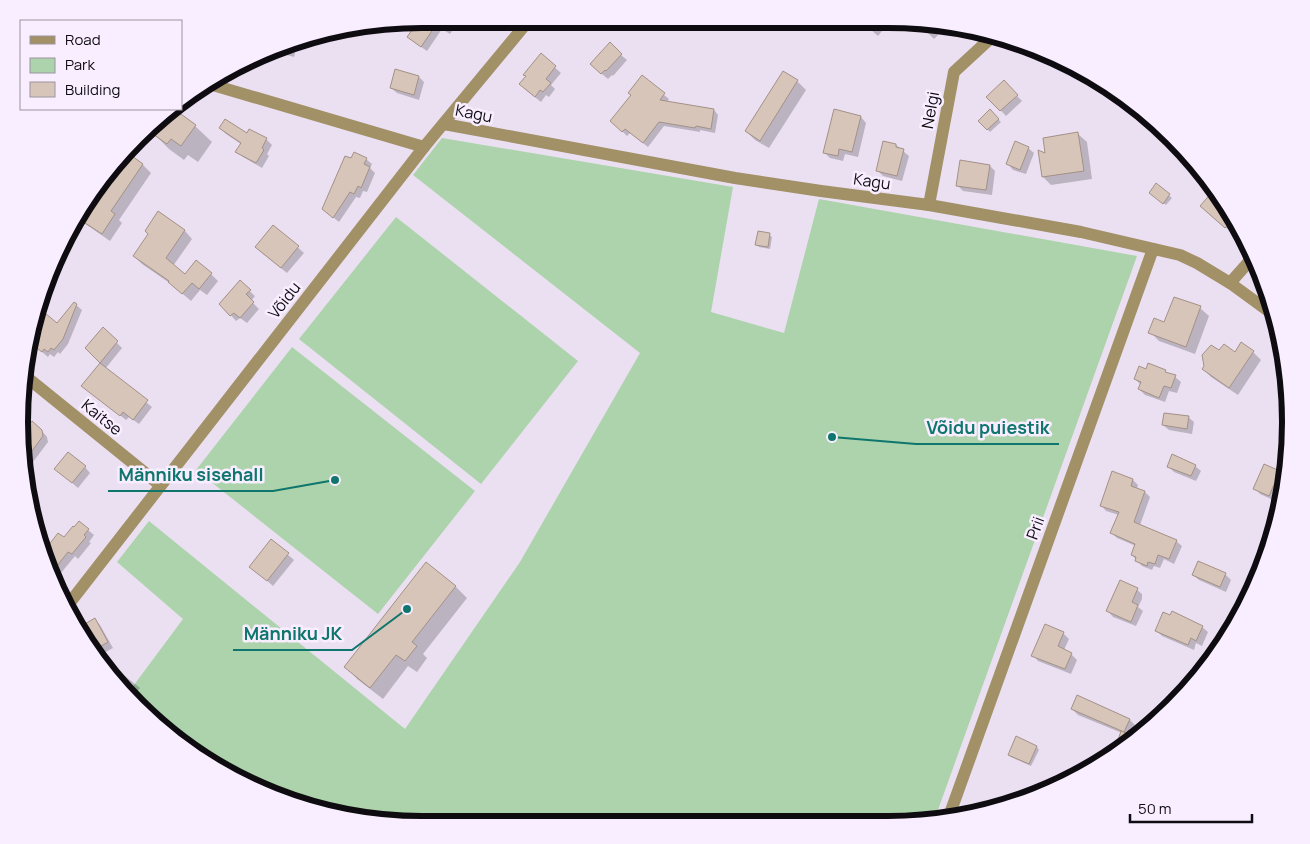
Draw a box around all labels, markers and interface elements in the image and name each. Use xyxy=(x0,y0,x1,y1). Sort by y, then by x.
legend xyxy=(20,20,182,110)
text: Road xyxy=(65,29,101,50)
text: Park xyxy=(65,54,95,75)
text: Building xyxy=(65,79,120,100)
street label: Nelgi xyxy=(916,90,944,130)
street label: Kagu xyxy=(454,99,494,127)
street label: Kagu xyxy=(852,168,892,194)
street label: Võidu xyxy=(263,277,305,323)
street label: Kaitse xyxy=(77,394,127,440)
callout: Võidu puiestik xyxy=(916,411,1059,444)
text: Võidu puiestik xyxy=(926,415,1051,439)
callout: Männiku sisehall xyxy=(108,458,273,491)
text: Männiku sisehall xyxy=(119,462,263,486)
street label: Prii xyxy=(1021,513,1049,543)
callout: Männiku JK xyxy=(233,617,352,650)
text: Männiku JK xyxy=(244,621,343,645)
scale bar xyxy=(1130,792,1252,824)
text: 50 m xyxy=(1138,798,1172,819)

